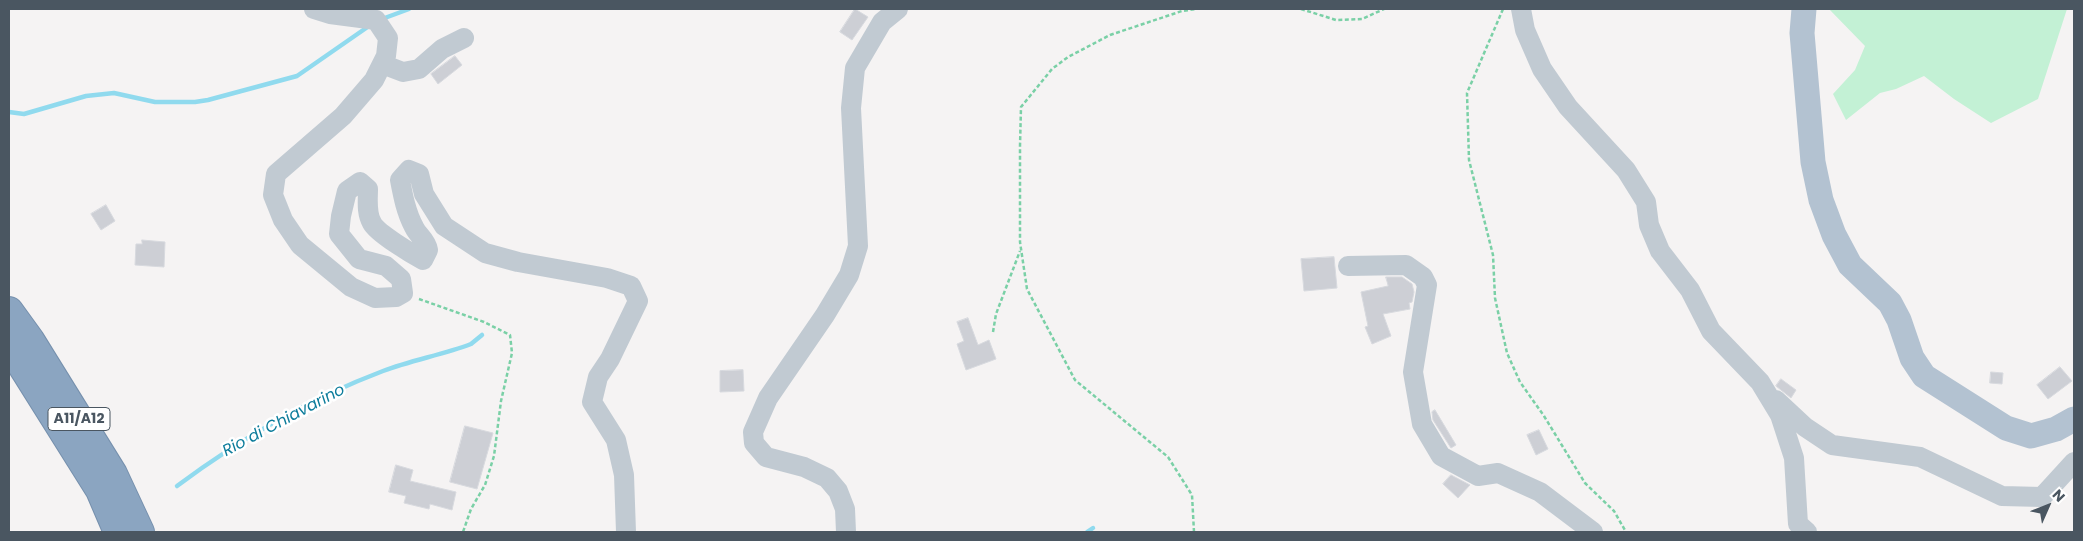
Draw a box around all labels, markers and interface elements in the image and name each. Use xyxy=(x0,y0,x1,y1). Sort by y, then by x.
water label: Rio di Chiavarino xyxy=(220,381,348,461)
road number: A11/A12 xyxy=(48,408,110,430)
north arrow xyxy=(2023,481,2073,531)
text: N xyxy=(2048,485,2070,506)

